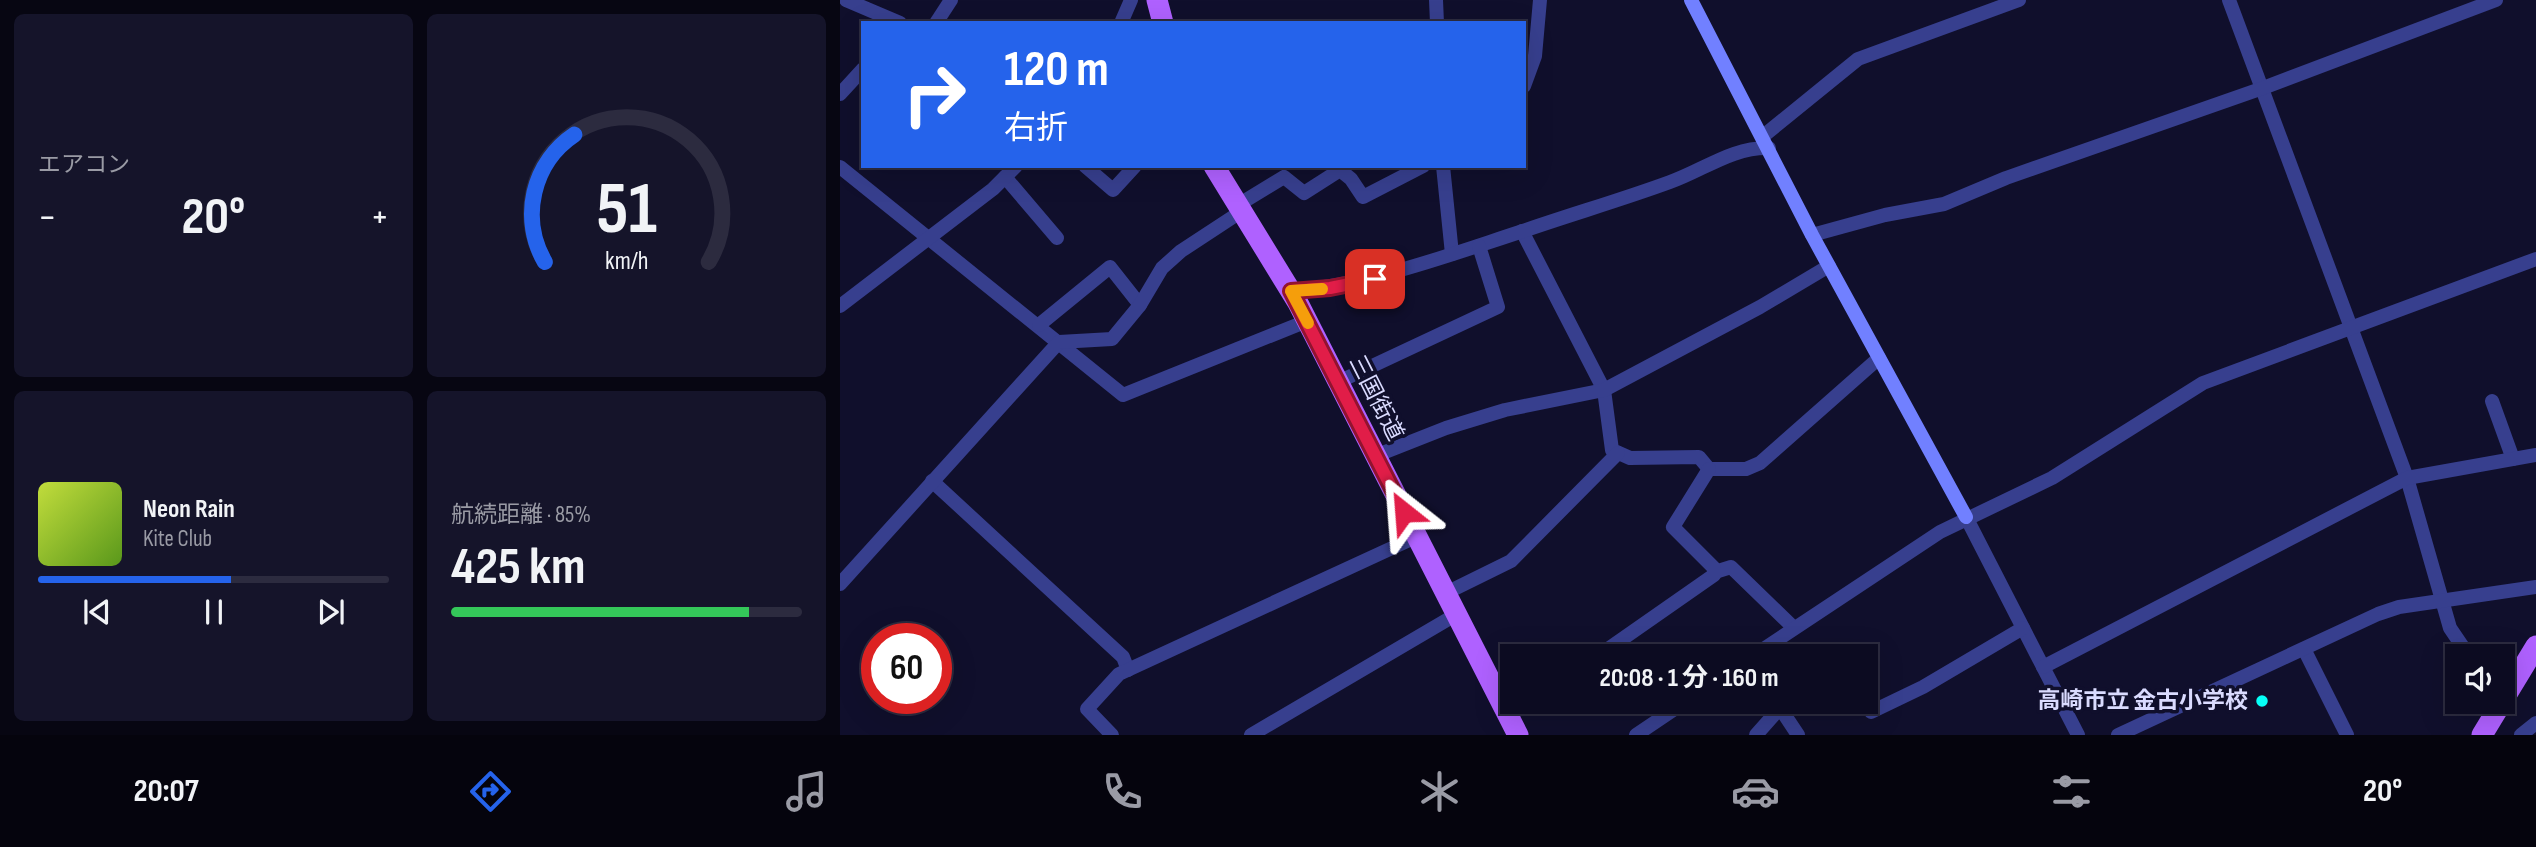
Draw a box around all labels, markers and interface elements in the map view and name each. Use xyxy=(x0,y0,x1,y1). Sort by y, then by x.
text: 120 m xyxy=(1004,41,1109,100)
icon: right xyxy=(889,49,980,140)
text: 右折 xyxy=(1004,109,1068,148)
text: エアコン xyxy=(38,151,130,179)
text: 51 xyxy=(596,166,657,254)
text: 20° xyxy=(182,186,245,249)
text: − xyxy=(38,195,57,240)
text: + xyxy=(370,195,389,240)
text: km/h xyxy=(605,245,648,276)
pin xyxy=(1345,249,1405,309)
icon: arrive xyxy=(1356,260,1394,298)
street label: 三国街道 xyxy=(1343,351,1409,445)
position arrow xyxy=(1367,475,1441,549)
text: Neon Rain xyxy=(143,494,235,525)
text: 航続距離 · 85% xyxy=(451,501,591,529)
text: Kite Club xyxy=(143,525,212,553)
text: 425 km xyxy=(451,536,585,599)
icon: previous xyxy=(78,593,116,631)
icon: pause xyxy=(195,593,233,631)
icon: next xyxy=(312,593,350,631)
speed limit sign: 60 xyxy=(861,623,952,714)
map controls xyxy=(2445,644,2515,714)
button: sound xyxy=(2445,644,2515,714)
text: 20:08 · 1 分 · 160 m xyxy=(1600,663,1778,694)
place label: 高崎市立 金古小学校 xyxy=(2037,687,2248,715)
marker: 高崎市立 金古小学校 xyxy=(2254,693,2270,709)
icon: directions xyxy=(466,767,515,816)
icon: music xyxy=(782,767,831,816)
icon: phone xyxy=(1098,767,1147,816)
icon: climate xyxy=(1415,767,1464,816)
icon: car xyxy=(1731,767,1780,816)
icon: filters xyxy=(2047,767,2096,816)
text: 20:07 xyxy=(134,772,199,811)
text: 20° xyxy=(2363,772,2402,811)

